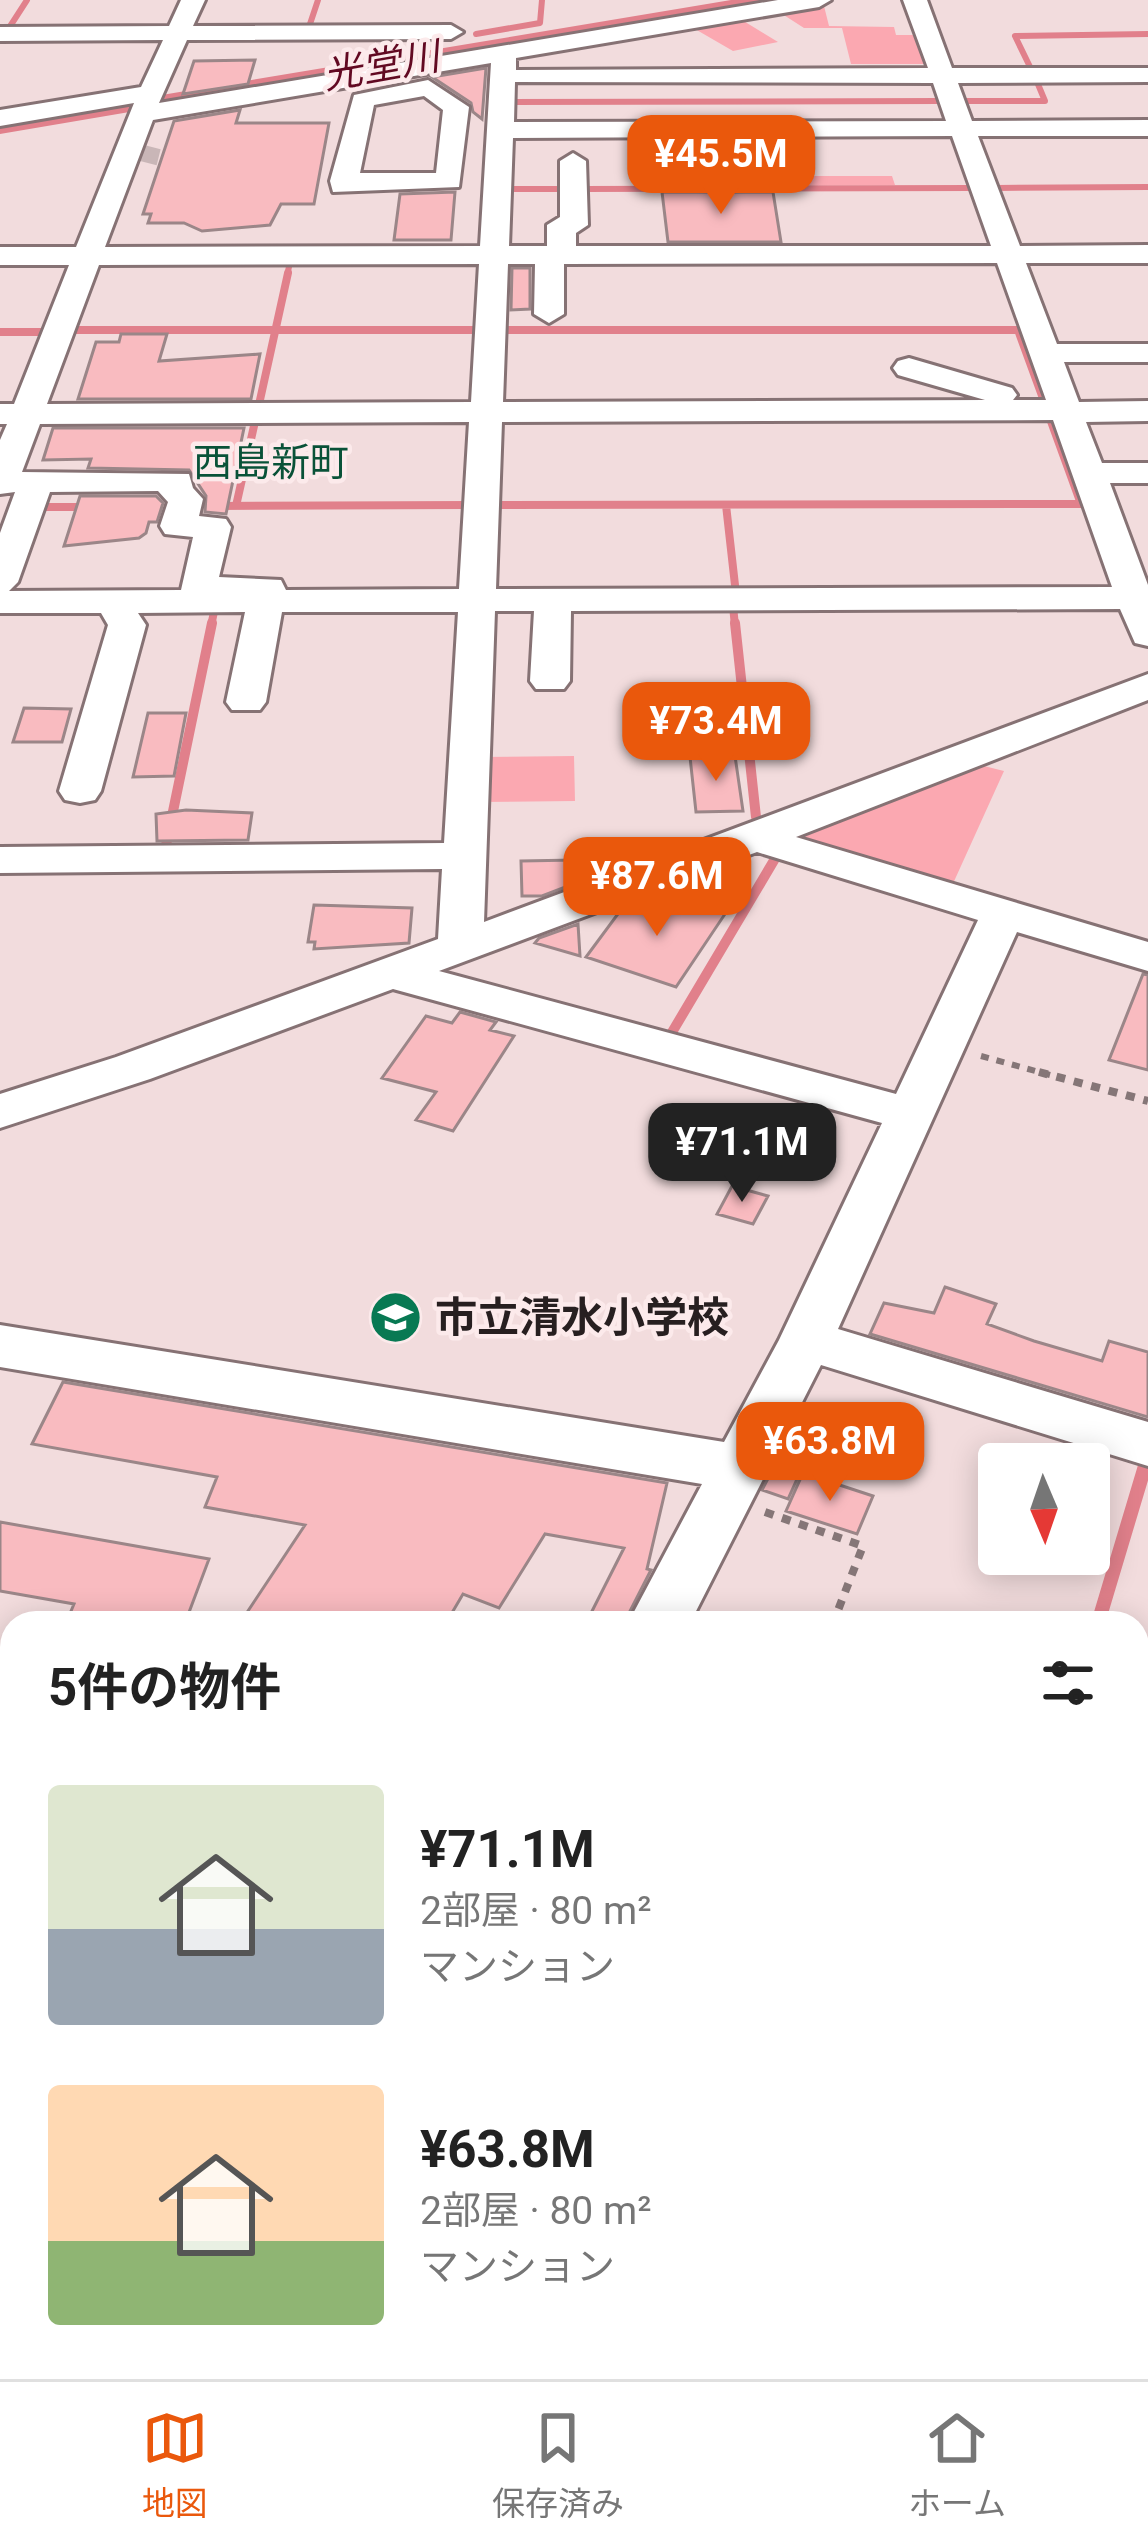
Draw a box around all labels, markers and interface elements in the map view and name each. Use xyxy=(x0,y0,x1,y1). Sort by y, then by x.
water label: 光堂川 xyxy=(320,32,447,99)
pin: ¥45.5M xyxy=(623,115,819,217)
text: ¥45.5M xyxy=(654,131,788,177)
district label: 西島新町 xyxy=(193,440,349,486)
pin: ¥73.4M xyxy=(618,682,814,784)
text: ¥73.4M xyxy=(649,698,783,744)
pin: ¥87.6M xyxy=(559,837,755,939)
text: ¥87.6M xyxy=(590,853,724,899)
pin: ¥71.1M xyxy=(644,1103,840,1205)
text: ¥71.1M xyxy=(675,1119,809,1165)
school or university icon: 市立清水小学校 xyxy=(368,1289,424,1345)
place label: 市立清水小学校 xyxy=(435,1293,729,1342)
pin: ¥63.8M xyxy=(732,1402,928,1504)
text: ¥63.8M xyxy=(763,1418,897,1464)
north arrow xyxy=(978,1443,1110,1575)
map controls xyxy=(978,1443,1110,1575)
icon: filters xyxy=(1035,1650,1101,1716)
text: 5件の物件 xyxy=(48,1658,281,1717)
text: ¥71.1M xyxy=(420,1820,595,1879)
icon: home xyxy=(144,1833,288,1977)
text: 2部屋 · 80 m² xyxy=(420,1888,651,1934)
text: マンション xyxy=(420,1944,615,1990)
text: ¥63.8M xyxy=(420,2120,595,2179)
icon: home xyxy=(144,2133,288,2277)
text: 2部屋 · 80 m² xyxy=(420,2188,651,2234)
text: マンション xyxy=(420,2244,615,2290)
tab: 地図 xyxy=(142,2405,208,2525)
tab: 保存済み xyxy=(492,2405,624,2525)
tab: ホーム xyxy=(908,2405,1006,2525)

